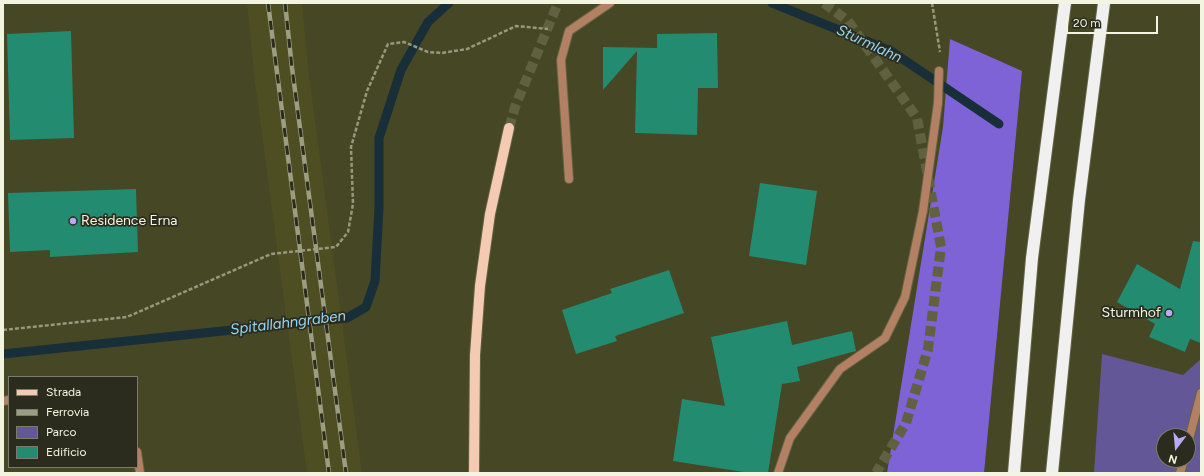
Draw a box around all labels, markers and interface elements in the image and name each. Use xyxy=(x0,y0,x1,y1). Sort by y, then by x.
scale bar xyxy=(1068,8,1160,34)
text: 20 m xyxy=(1073,16,1101,30)
water label: Sturmlahn xyxy=(833,21,905,67)
place label: Residence Erna xyxy=(81,213,177,229)
marker: Residence Erna xyxy=(68,216,78,226)
place label: Sturmhof xyxy=(1102,305,1161,321)
water label: Spitallahngraben xyxy=(229,307,347,339)
marker: Sturmhof xyxy=(1164,308,1174,318)
legend xyxy=(8,376,138,468)
text: Strada xyxy=(46,385,81,399)
text: Ferrovia xyxy=(46,405,89,419)
text: Parco xyxy=(46,425,76,439)
north arrow xyxy=(1156,428,1196,468)
text: Edificio xyxy=(46,445,86,459)
text: N xyxy=(1167,452,1179,466)

